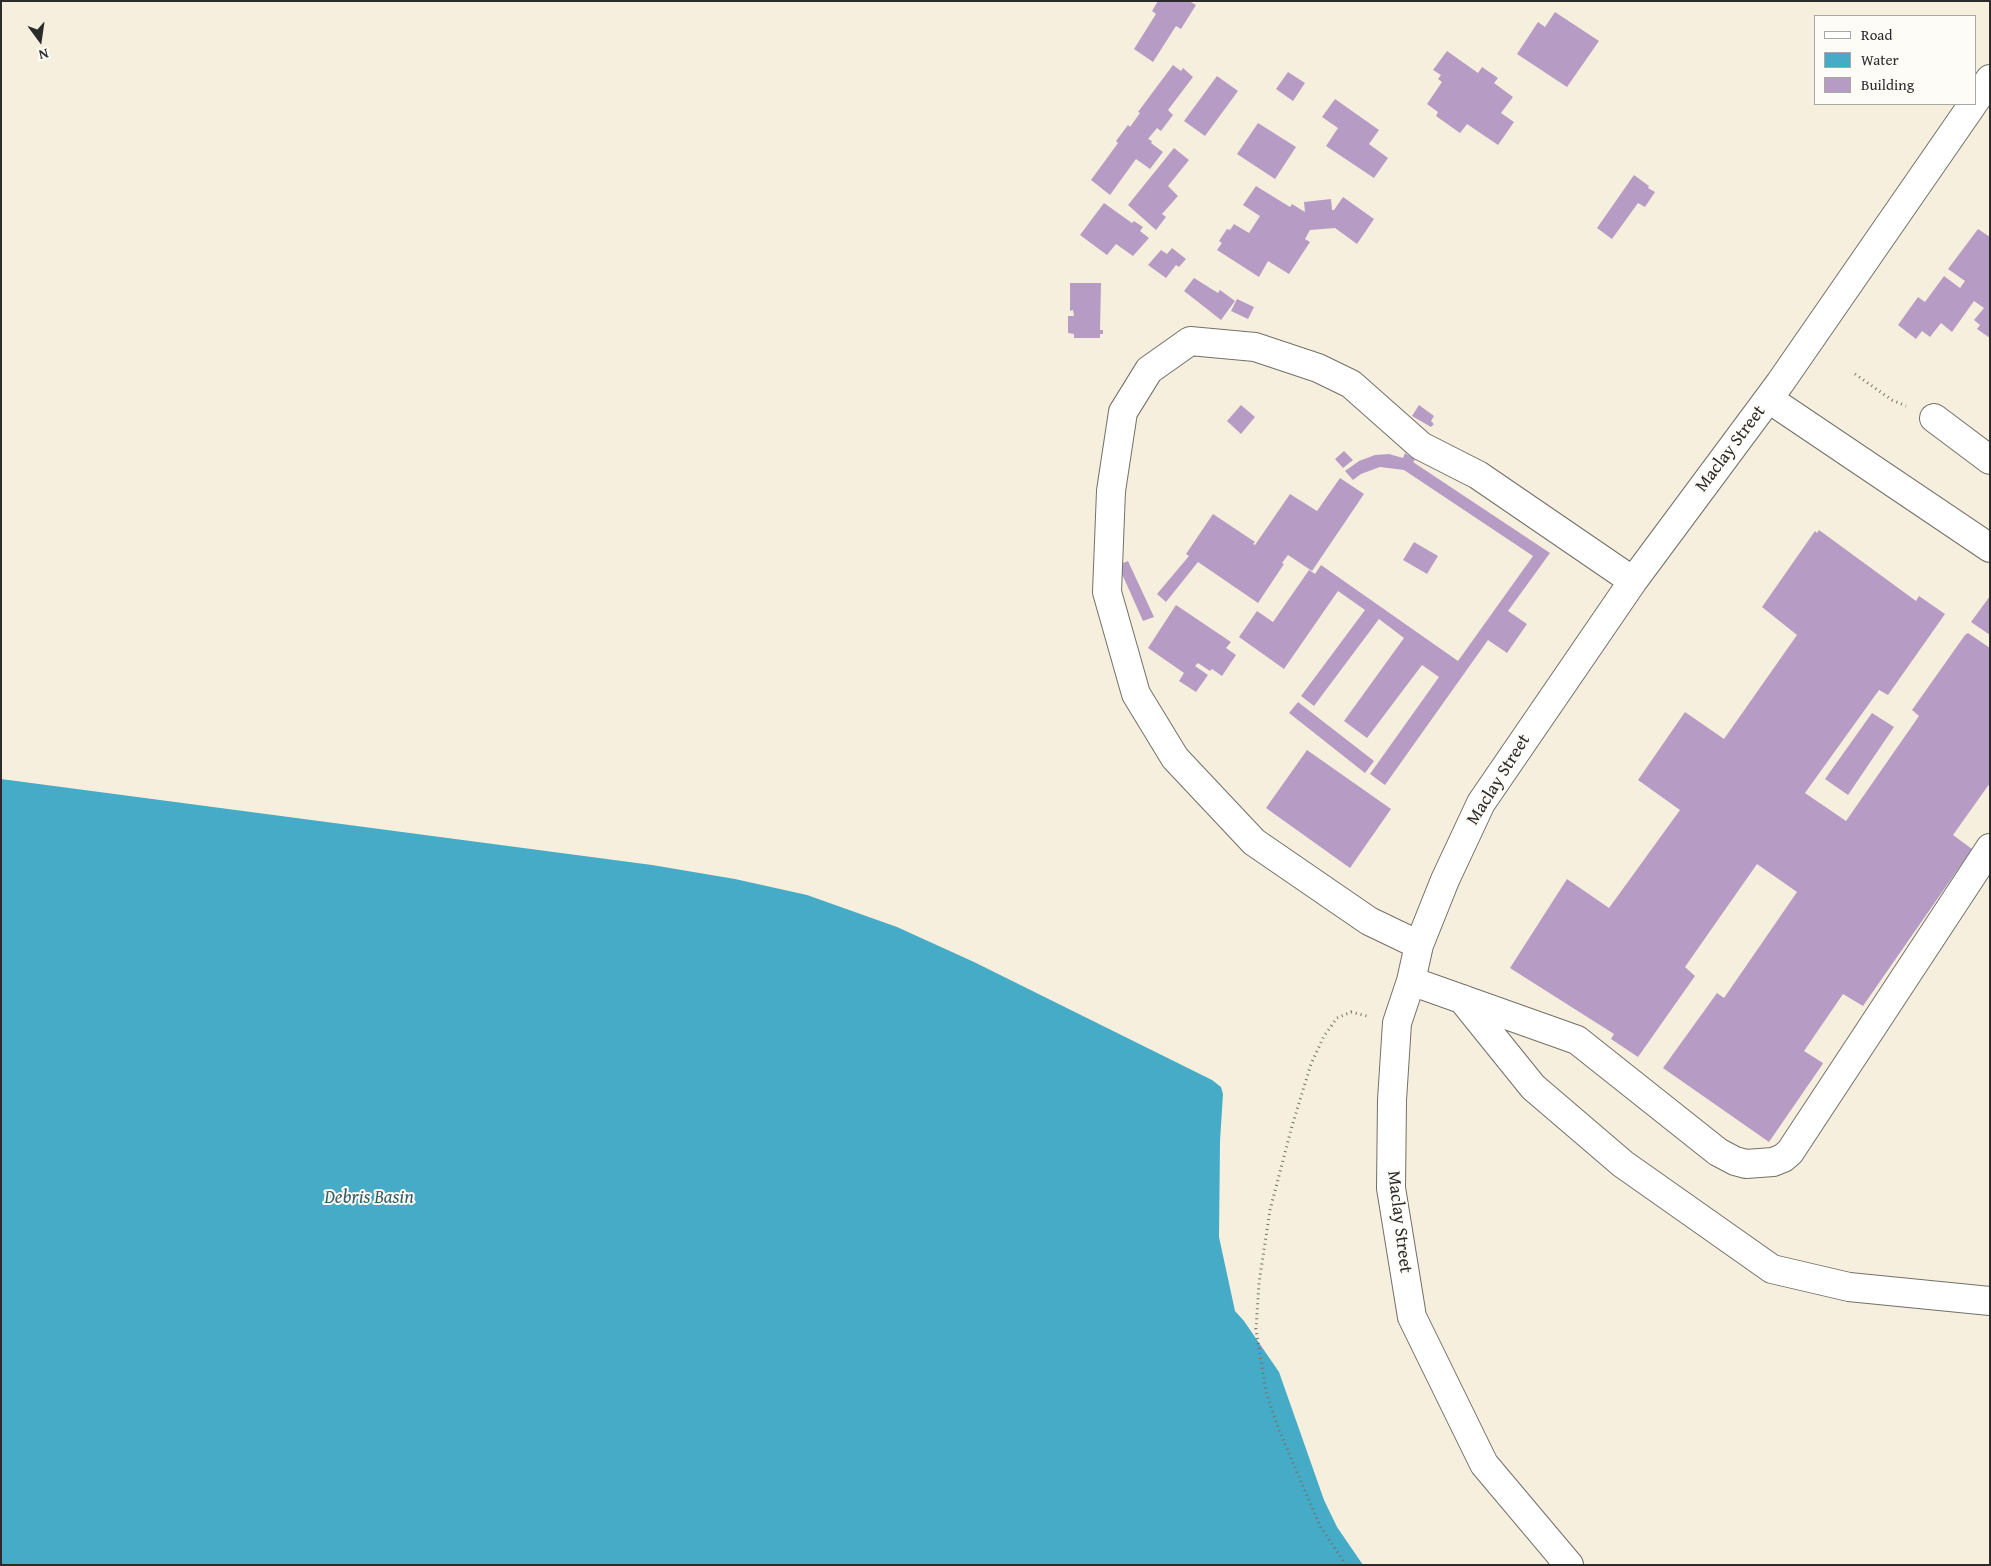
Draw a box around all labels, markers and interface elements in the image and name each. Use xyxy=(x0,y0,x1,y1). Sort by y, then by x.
north arrow xyxy=(15,15,65,65)
legend xyxy=(1814,15,1976,105)
text: Road xyxy=(1861,24,1892,45)
text: N xyxy=(37,44,51,65)
text: Water xyxy=(1861,49,1899,70)
text: Building xyxy=(1861,74,1914,95)
street label: Maclay Street xyxy=(1691,401,1771,497)
street label: Maclay Street xyxy=(1463,731,1535,829)
street label: Maclay Street xyxy=(1382,1170,1416,1274)
water label: Debris Basin xyxy=(324,1187,414,1209)

